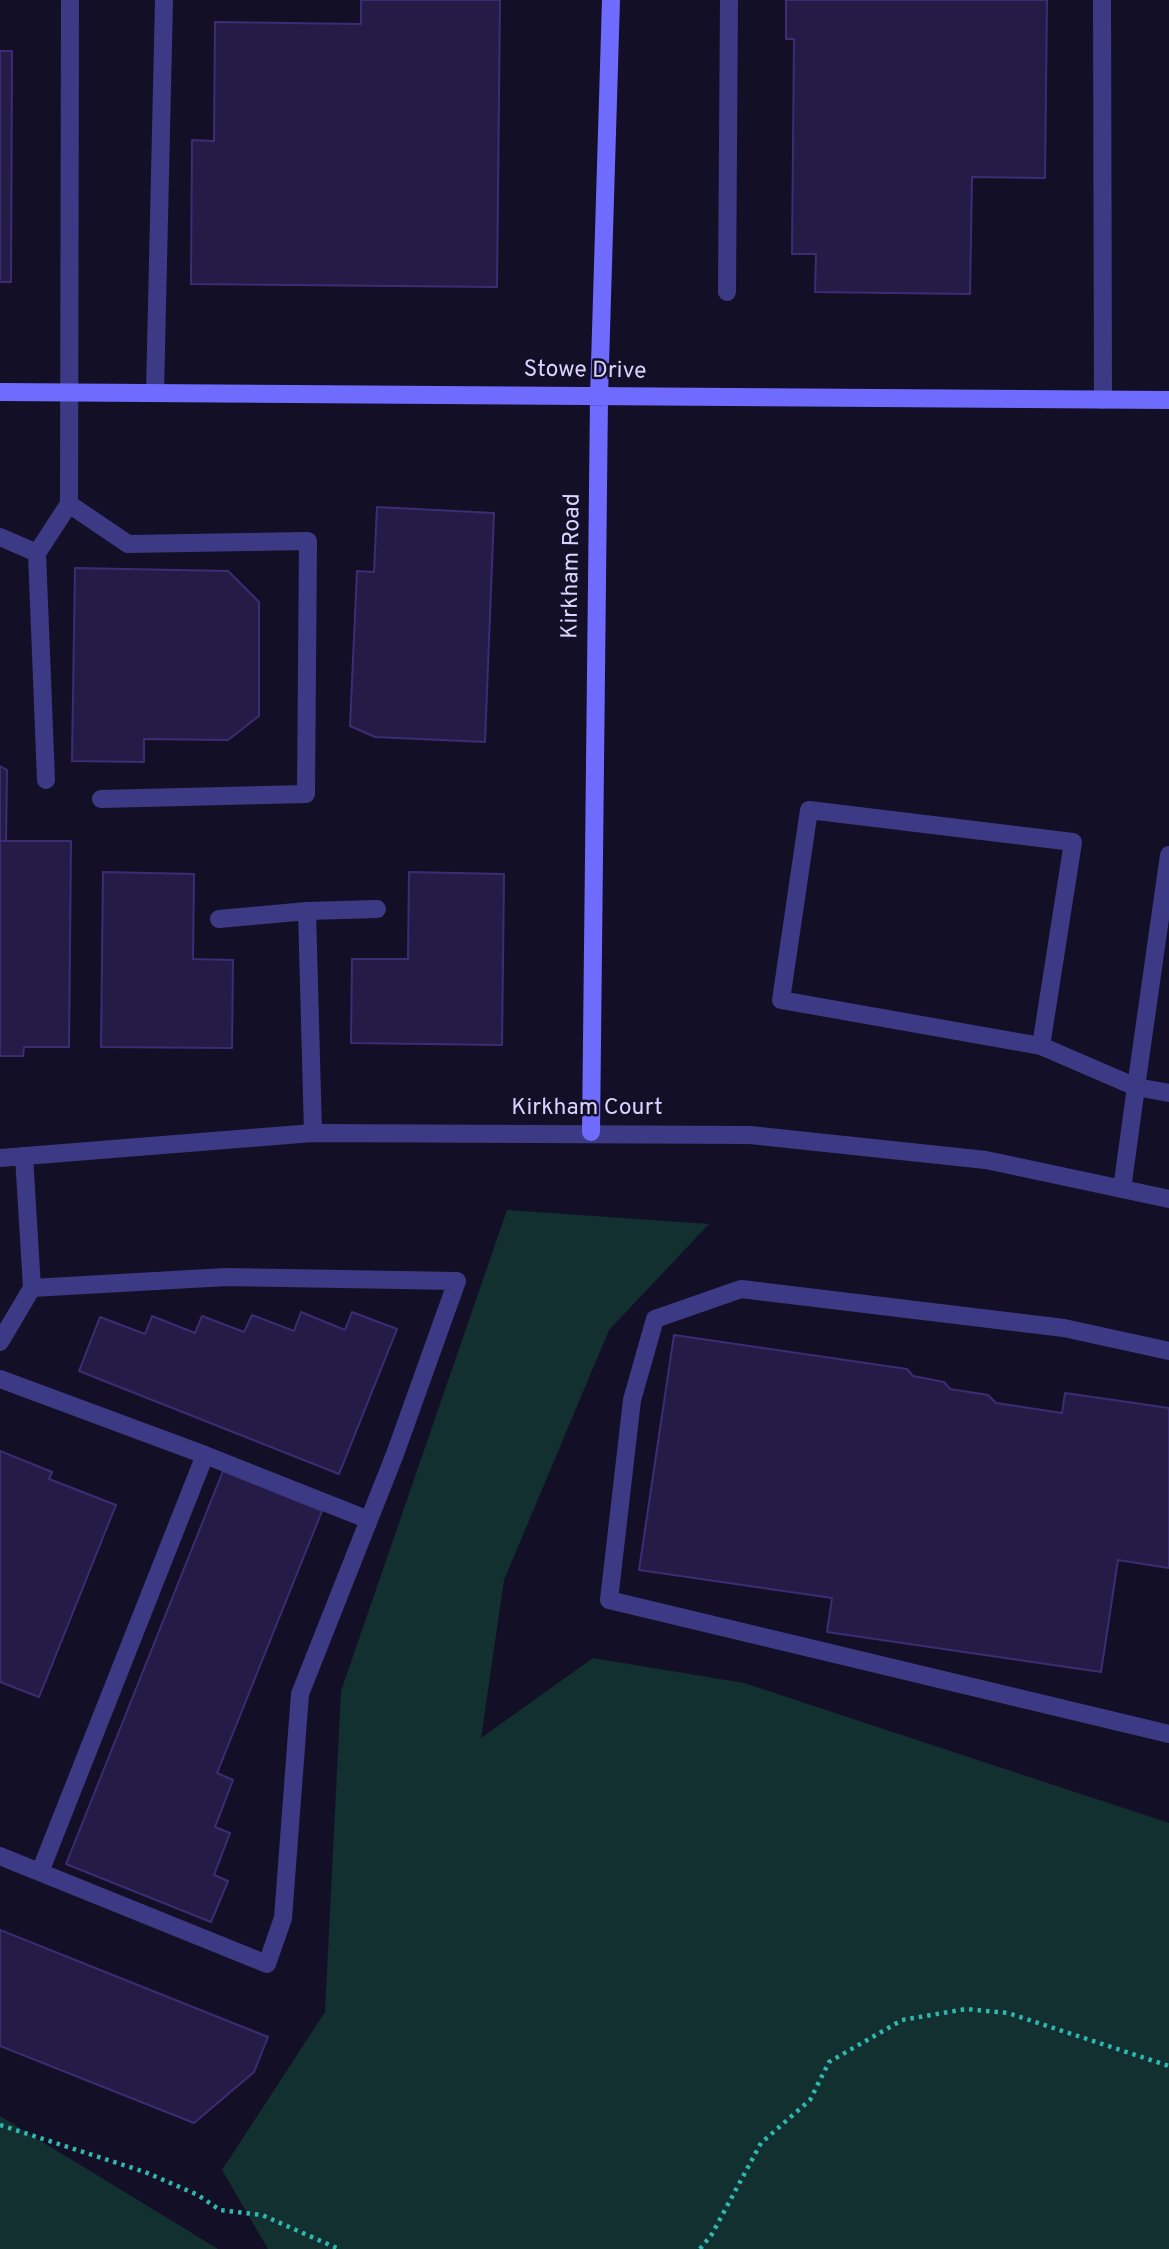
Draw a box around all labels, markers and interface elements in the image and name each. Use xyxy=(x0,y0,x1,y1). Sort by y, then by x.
street label: Stowe Drive xyxy=(523,357,647,387)
street label: Kirkham Road xyxy=(558,493,588,639)
street label: Kirkham Court xyxy=(511,1095,663,1123)

